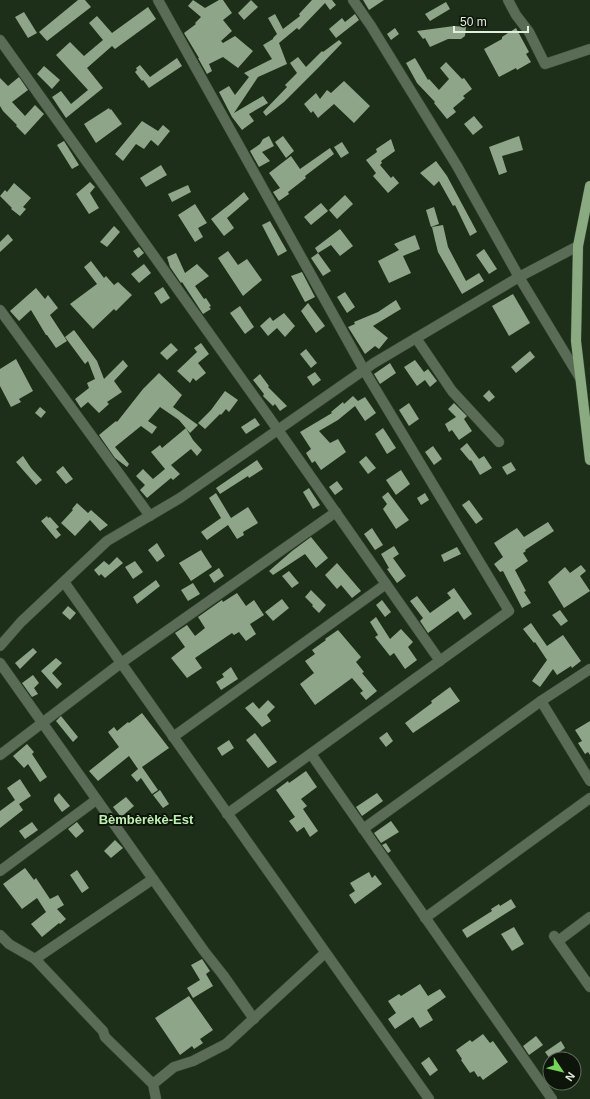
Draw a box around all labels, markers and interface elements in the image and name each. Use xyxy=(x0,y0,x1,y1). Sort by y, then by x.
scale bar xyxy=(454,8,528,34)
text: 50 m xyxy=(460,15,487,29)
district label: Bèmbèrèkè-Est xyxy=(99,812,194,827)
north arrow xyxy=(542,1051,582,1091)
text: N xyxy=(563,1070,577,1083)

